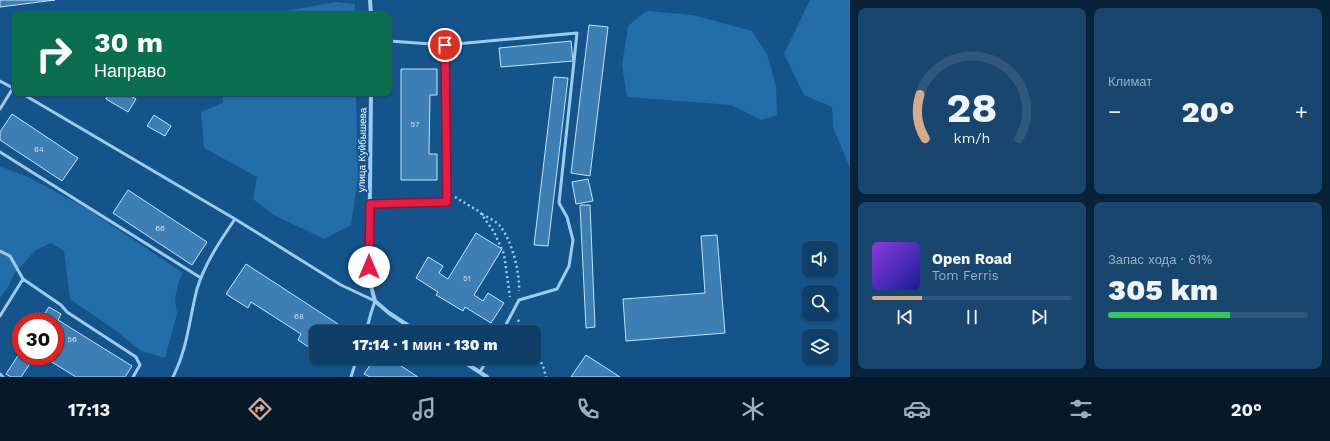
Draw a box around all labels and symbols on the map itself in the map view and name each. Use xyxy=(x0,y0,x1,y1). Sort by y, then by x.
pin xyxy=(428,28,462,62)
street label: улица Куйбышева xyxy=(356,107,368,192)
house number: 57 xyxy=(410,120,420,129)
house number: 64 xyxy=(34,145,44,154)
house number: 66 xyxy=(155,224,165,233)
position arrow xyxy=(348,246,390,288)
house number: 51 xyxy=(463,274,471,283)
house number: 68 xyxy=(294,312,304,321)
speed limit sign: 30 xyxy=(12,313,64,365)
house number: 56 xyxy=(67,335,77,344)

